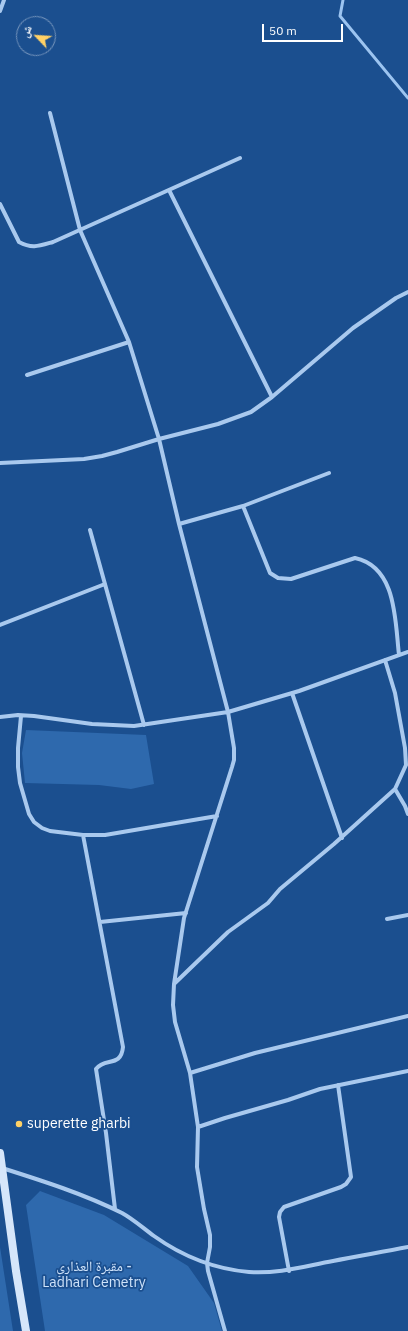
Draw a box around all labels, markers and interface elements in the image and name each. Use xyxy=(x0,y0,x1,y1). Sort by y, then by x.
north arrow xyxy=(16,16,56,56)
scale bar xyxy=(264,16,345,42)
text: ش xyxy=(17,23,35,40)
text: 50 m xyxy=(269,23,297,38)
place label: superette gharbi xyxy=(27,1116,131,1132)
marker: superette gharbi xyxy=(14,1119,24,1129)
park label: مقبرة العذاري - Ladhari Cemetry xyxy=(42,1259,146,1292)

